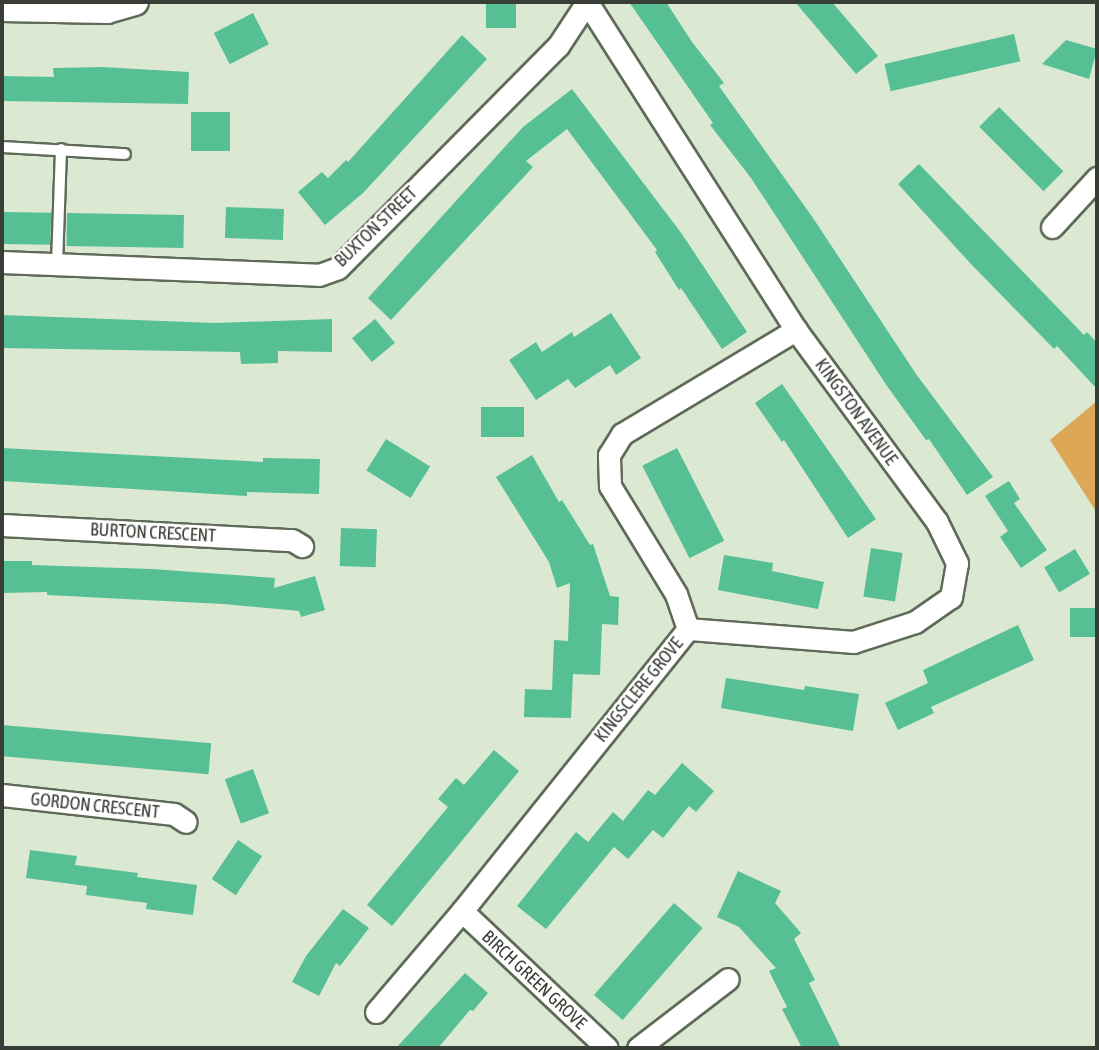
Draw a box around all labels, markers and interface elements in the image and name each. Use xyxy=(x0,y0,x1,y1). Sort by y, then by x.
street label: BUXTON STREET xyxy=(330,182,422,272)
street label: KINGSTON AVENUE xyxy=(810,355,902,469)
street label: BURTON CRESCENT xyxy=(90,519,216,547)
street label: KINGSCLERE GROVE xyxy=(590,633,688,747)
street label: GORDON CRESCENT xyxy=(30,788,160,824)
street label: BIRCH GREEN GROVE xyxy=(477,926,591,1034)

